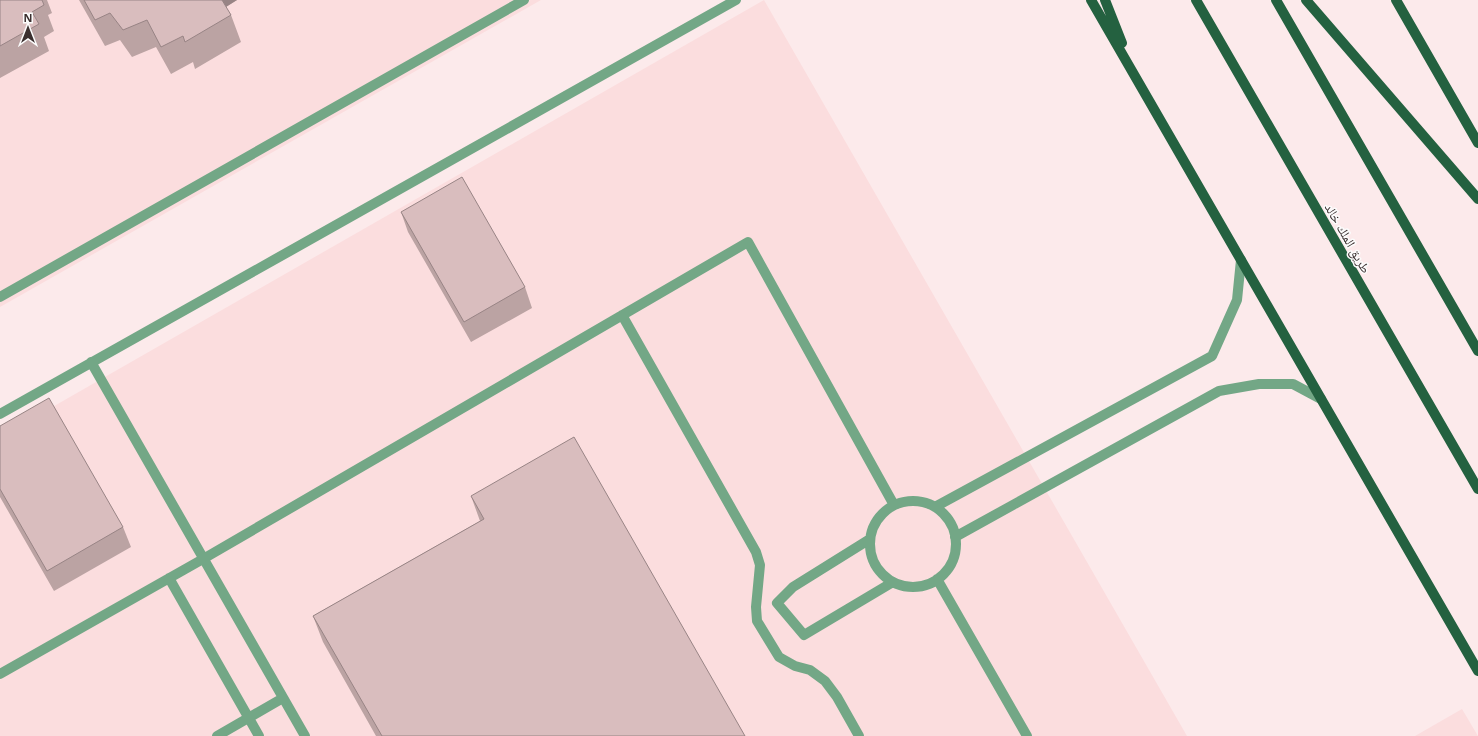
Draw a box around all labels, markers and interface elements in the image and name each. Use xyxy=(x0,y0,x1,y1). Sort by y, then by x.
north arrow xyxy=(8,8,48,48)
text: N xyxy=(24,10,32,25)
street label: طريق الملك خالد xyxy=(1321,200,1375,276)

